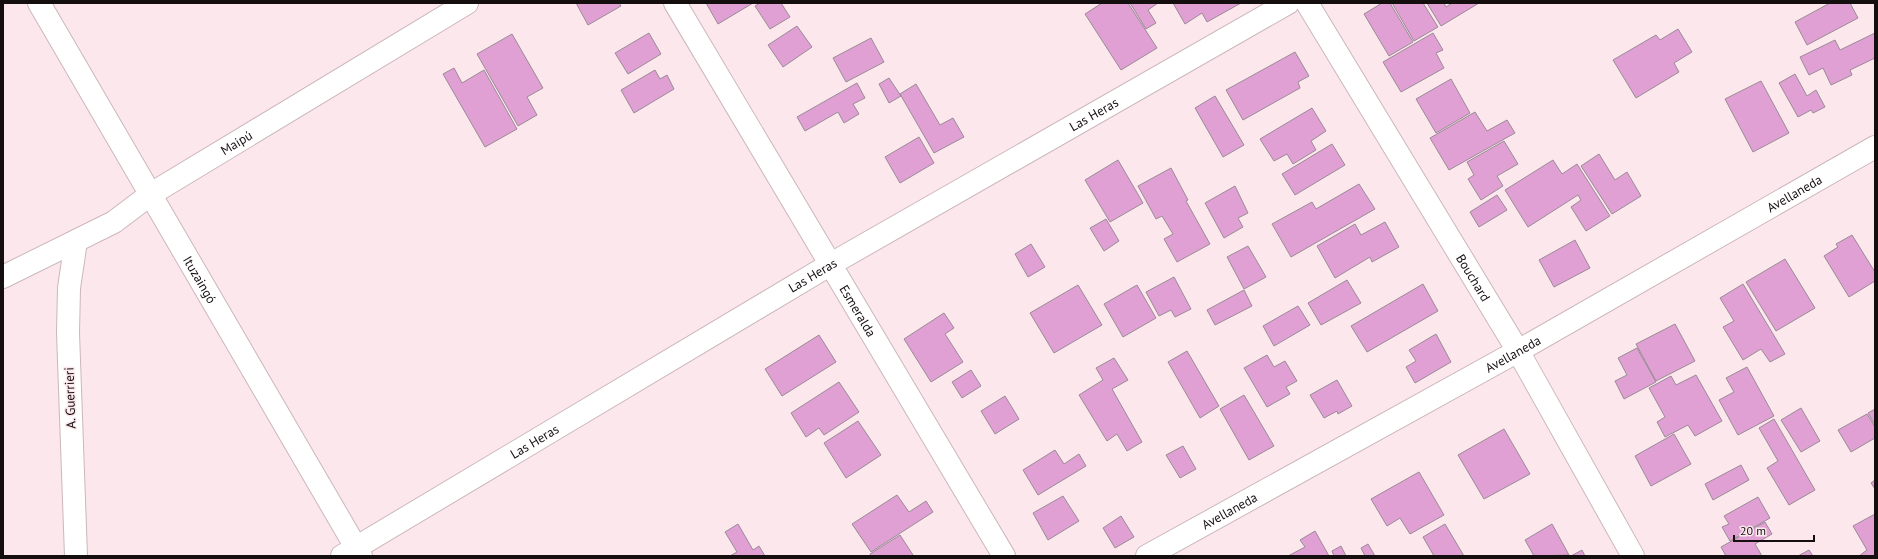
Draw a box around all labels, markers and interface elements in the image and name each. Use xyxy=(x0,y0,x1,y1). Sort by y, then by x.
street label: Las Heras xyxy=(1066,93,1121,135)
street label: Maipú xyxy=(217,126,255,159)
street label: Avellaneda xyxy=(1763,171,1825,216)
street label: Bouchard xyxy=(1453,251,1494,304)
street label: Ituzaingó xyxy=(180,253,220,306)
street label: Las Heras xyxy=(785,254,840,296)
street label: Esmeralda xyxy=(836,282,880,340)
street label: Avellaneda xyxy=(1482,331,1544,376)
street label: A. Guerrieri xyxy=(60,367,80,429)
street label: Las Heras xyxy=(507,420,562,462)
street label: Avellaneda xyxy=(1198,488,1260,533)
scale bar xyxy=(1734,517,1814,543)
text: 20 m xyxy=(1740,523,1766,538)

